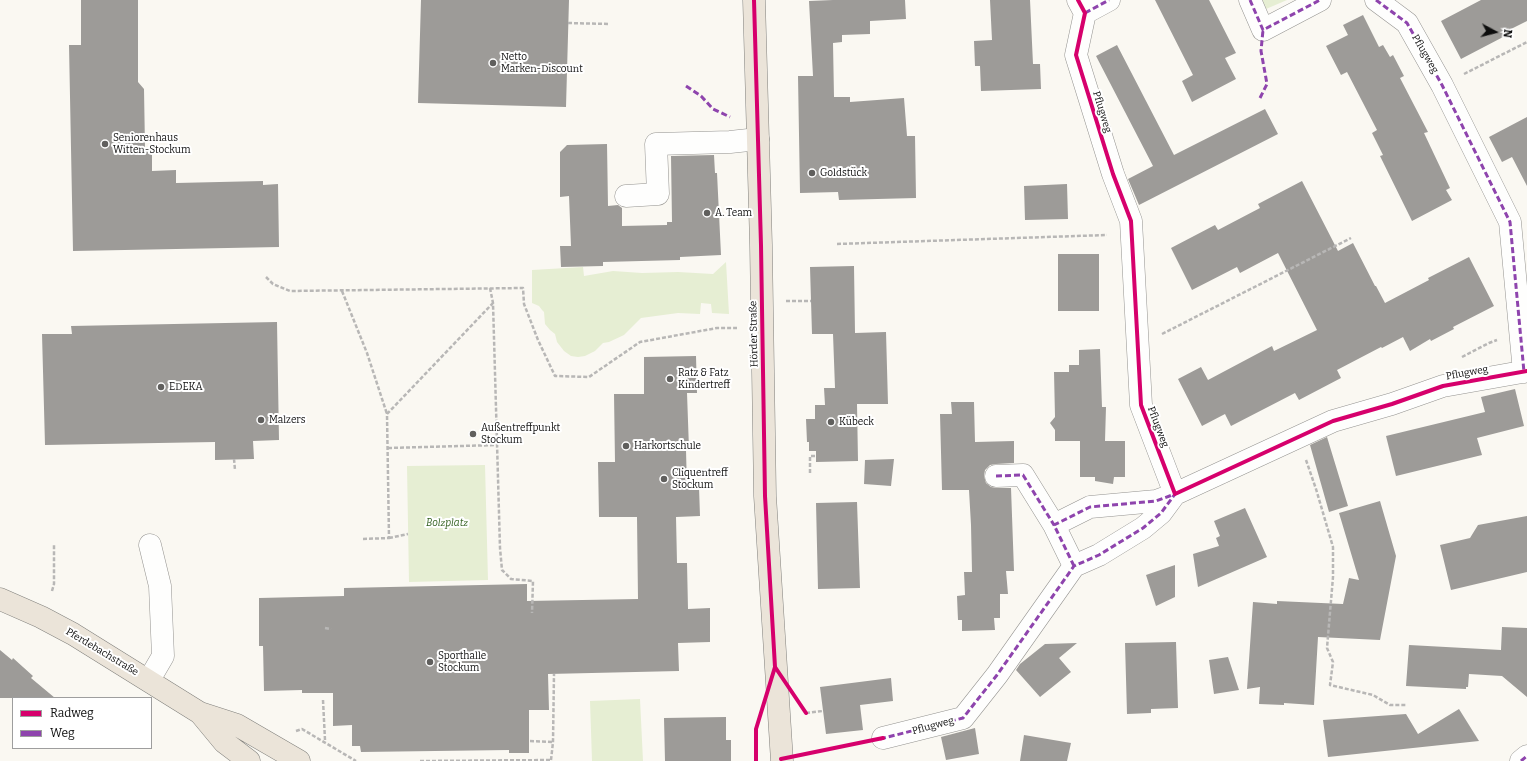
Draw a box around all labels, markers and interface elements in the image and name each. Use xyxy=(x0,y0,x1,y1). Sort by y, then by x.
north arrow xyxy=(1475,12,1515,52)
text: N xyxy=(1500,29,1514,39)
street label: Pflugweg xyxy=(1409,32,1441,76)
place label: Netto Marken-Discount xyxy=(501,51,583,74)
marker: Netto Marken-Discount xyxy=(488,58,498,68)
street label: Pflugweg xyxy=(1090,90,1114,134)
place label: Seniorenhaus Witten-Stockum xyxy=(113,132,191,156)
marker: Seniorenhaus Witten-Stockum xyxy=(100,139,110,149)
place label: Goldstück xyxy=(820,167,867,179)
marker: Goldstück xyxy=(807,168,817,178)
place label: A. Team xyxy=(715,207,752,219)
marker: A. Team xyxy=(702,208,712,218)
street label: Hörder Straße xyxy=(747,301,761,367)
street label: Pflugweg xyxy=(1445,363,1489,383)
place label: Ratz & Fatz Kindertreff xyxy=(678,367,730,390)
marker: Ratz & Fatz Kindertreff xyxy=(665,374,675,384)
place label: EDEKA xyxy=(169,381,203,393)
marker: EDEKA xyxy=(156,382,166,392)
street label: Pflugweg xyxy=(1145,405,1171,449)
place label: Malzers xyxy=(269,414,305,426)
marker: Malzers xyxy=(256,415,266,425)
place label: Kübeck xyxy=(839,416,874,428)
marker: Kübeck xyxy=(826,417,836,427)
place label: Außentreffpunkt Stockum xyxy=(481,422,560,446)
marker: Außentreffpunkt Stockum xyxy=(468,429,478,439)
place label: Harkortschule xyxy=(634,440,701,452)
marker: Harkortschule xyxy=(621,441,631,451)
place label: Cliquentreff Stockum xyxy=(672,467,728,490)
marker: Cliquentreff Stockum xyxy=(659,474,669,484)
park label: Bolzplatz xyxy=(426,517,468,529)
street label: Pferdebachstraße xyxy=(64,626,140,678)
place label: Sporthalle Stockum xyxy=(438,650,486,674)
marker: Sporthalle Stockum xyxy=(425,657,435,667)
legend xyxy=(12,697,152,749)
text: Radweg xyxy=(50,706,94,720)
street label: Pflugweg xyxy=(911,715,955,737)
text: Weg xyxy=(50,726,75,740)

